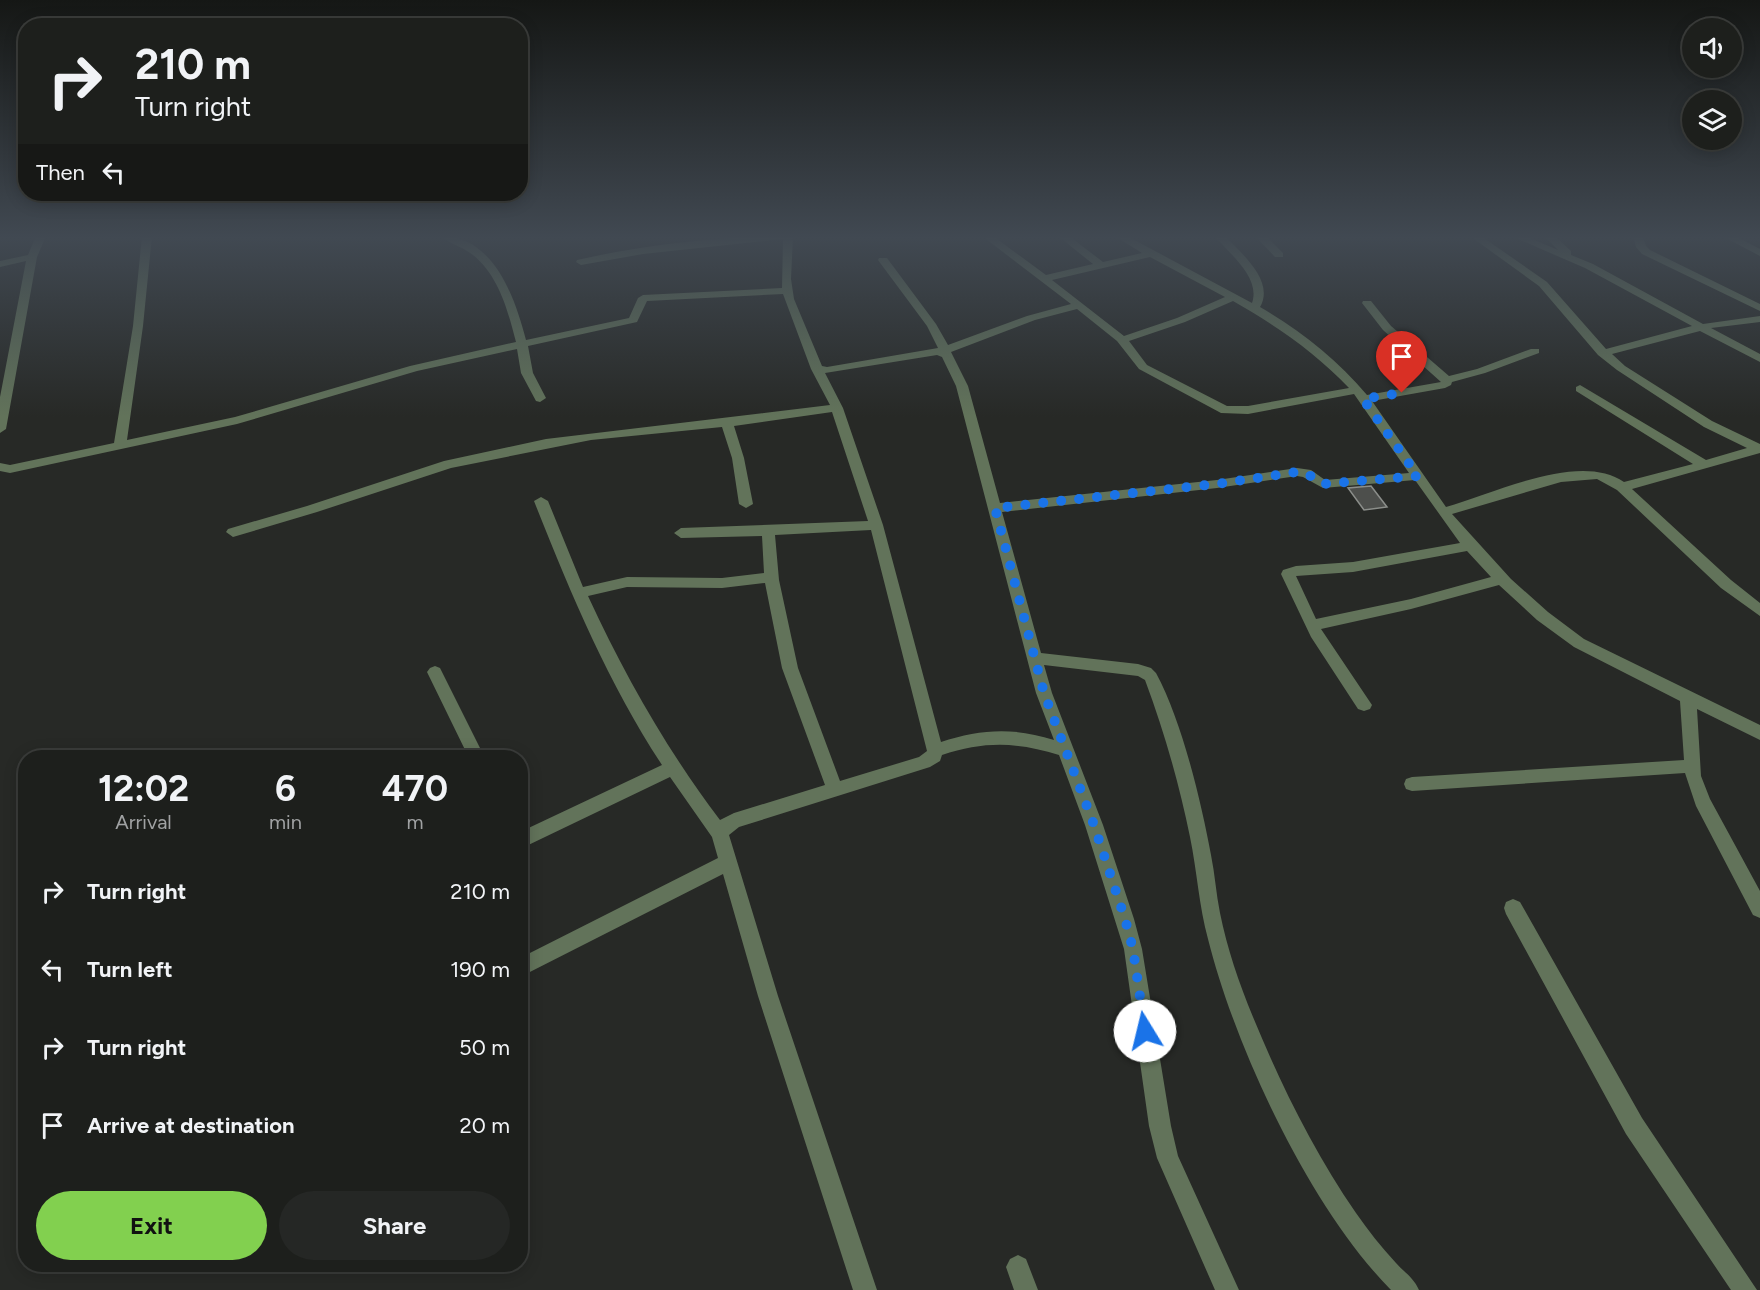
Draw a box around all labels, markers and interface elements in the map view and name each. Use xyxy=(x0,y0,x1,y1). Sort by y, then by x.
map controls xyxy=(1682,18,1742,150)
button: sound xyxy=(1682,18,1742,78)
text: 210 m xyxy=(135,39,251,90)
icon: right xyxy=(36,42,114,120)
text: Turn right xyxy=(135,90,251,123)
button: layers xyxy=(1682,90,1742,150)
icon: left xyxy=(97,156,130,189)
text: Then xyxy=(36,159,85,186)
pin xyxy=(1376,331,1427,393)
icon: arrive xyxy=(1385,340,1418,373)
text: 12:02 xyxy=(98,767,189,810)
text: 6 xyxy=(275,767,296,810)
text: 470 xyxy=(382,767,448,810)
text: Arrival xyxy=(115,810,172,834)
text: min xyxy=(269,810,302,834)
text: m xyxy=(406,810,423,834)
icon: right xyxy=(36,875,69,908)
text: Turn right xyxy=(87,878,186,905)
text: 210 m xyxy=(450,878,510,905)
icon: left xyxy=(36,953,69,986)
text: Turn left xyxy=(87,956,173,983)
text: 190 m xyxy=(450,956,510,983)
position arrow xyxy=(1113,999,1177,1063)
icon: right xyxy=(36,1031,69,1064)
text: Turn right xyxy=(87,1034,186,1061)
text: 50 m xyxy=(459,1034,510,1061)
icon: arrive xyxy=(36,1109,69,1142)
text: Arrive at destination xyxy=(87,1112,295,1139)
text: 20 m xyxy=(459,1112,510,1139)
button: Exit xyxy=(36,1191,267,1260)
button: Share xyxy=(279,1191,510,1260)

